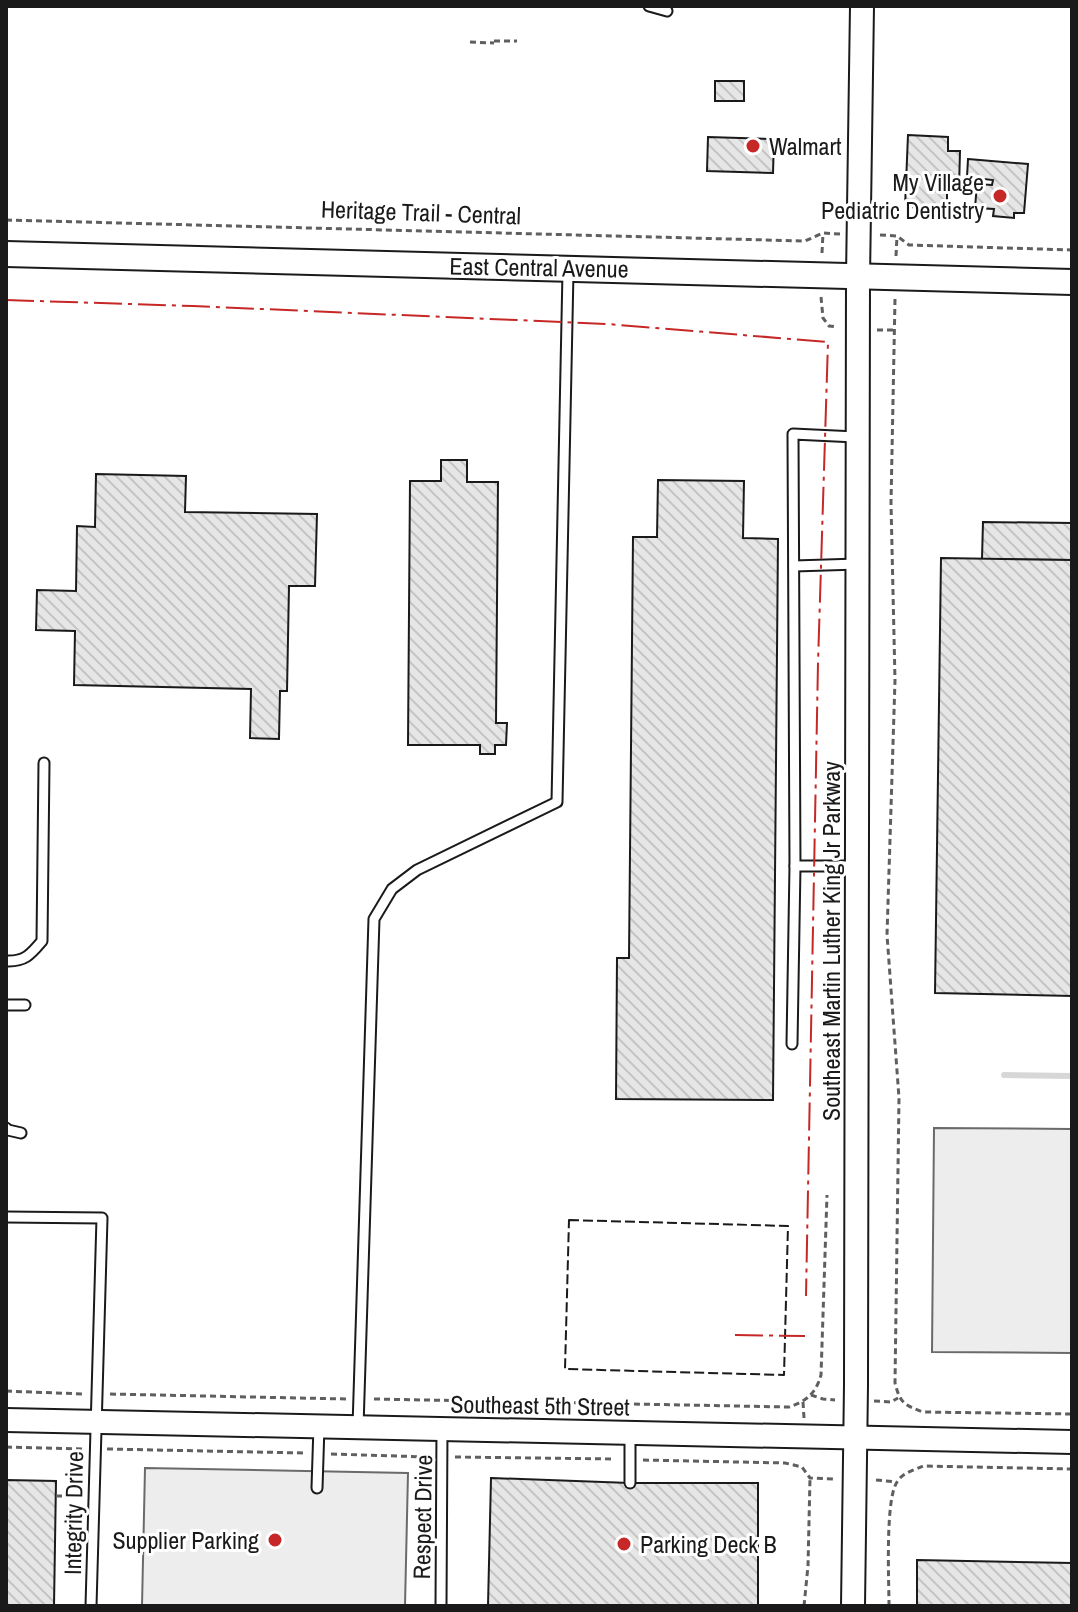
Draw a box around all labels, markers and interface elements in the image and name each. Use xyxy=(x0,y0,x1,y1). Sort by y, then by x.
place label: Walmart xyxy=(769,130,842,162)
marker: Walmart xyxy=(744,137,762,155)
place label: My Village Pediatric Dentistry xyxy=(821,166,984,226)
marker: My Village Pediatric Dentistry xyxy=(991,187,1009,205)
street label: Heritage Trail - Central xyxy=(320,193,522,231)
street label: East Central Avenue xyxy=(449,249,629,285)
street label: Southeast Martin Luther King Jr Parkway xyxy=(815,761,847,1121)
street label: Southeast 5th Street xyxy=(450,1387,631,1423)
street label: Integrity Drive xyxy=(56,1451,90,1575)
street label: Respect Drive xyxy=(405,1454,439,1580)
place label: Supplier Parking xyxy=(112,1524,259,1556)
place label: Parking Deck B xyxy=(640,1528,777,1560)
marker: Supplier Parking xyxy=(266,1531,284,1549)
marker: Parking Deck B xyxy=(615,1535,633,1553)

